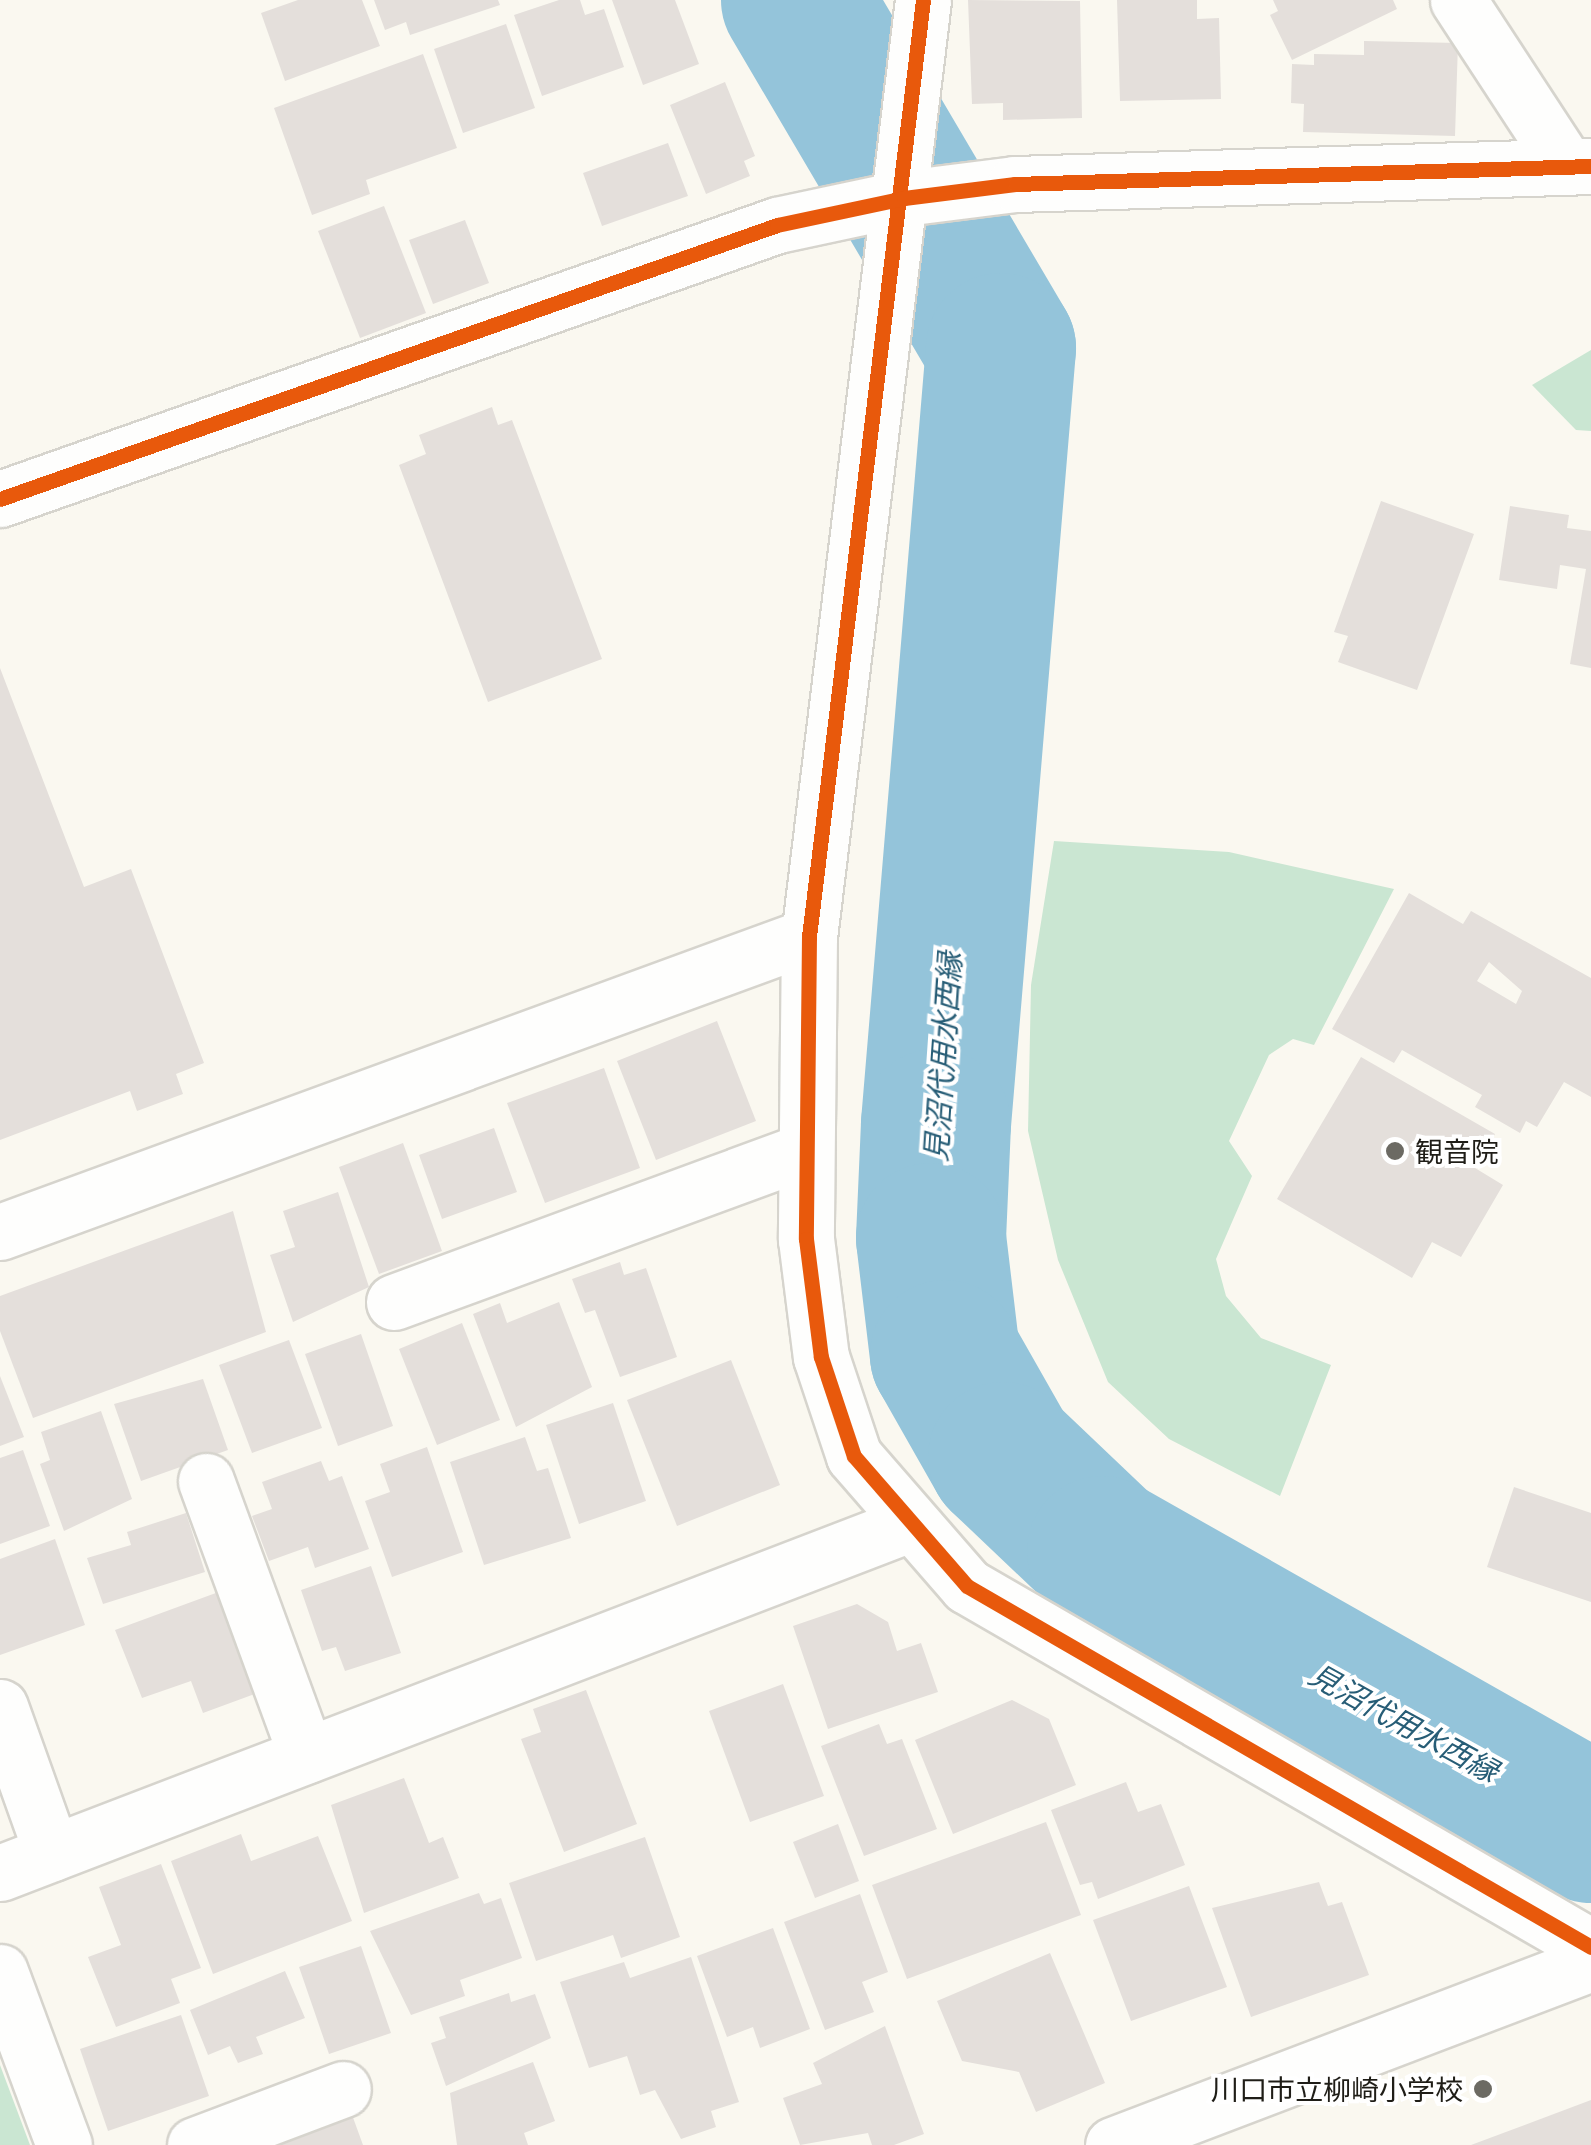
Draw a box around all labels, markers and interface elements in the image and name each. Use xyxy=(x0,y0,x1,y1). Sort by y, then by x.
water label: 見沼代用水西縁 xyxy=(917,951,967,1163)
place label: 観音院 xyxy=(1415,1134,1499,1168)
marker: 観音院 xyxy=(1384,1140,1406,1162)
water label: 見沼代用水西縁 xyxy=(1303,1655,1505,1789)
place label: 川口市立柳崎小学校 xyxy=(1211,2072,1463,2106)
marker: 川口市立柳崎小学校 xyxy=(1472,2078,1494,2100)

